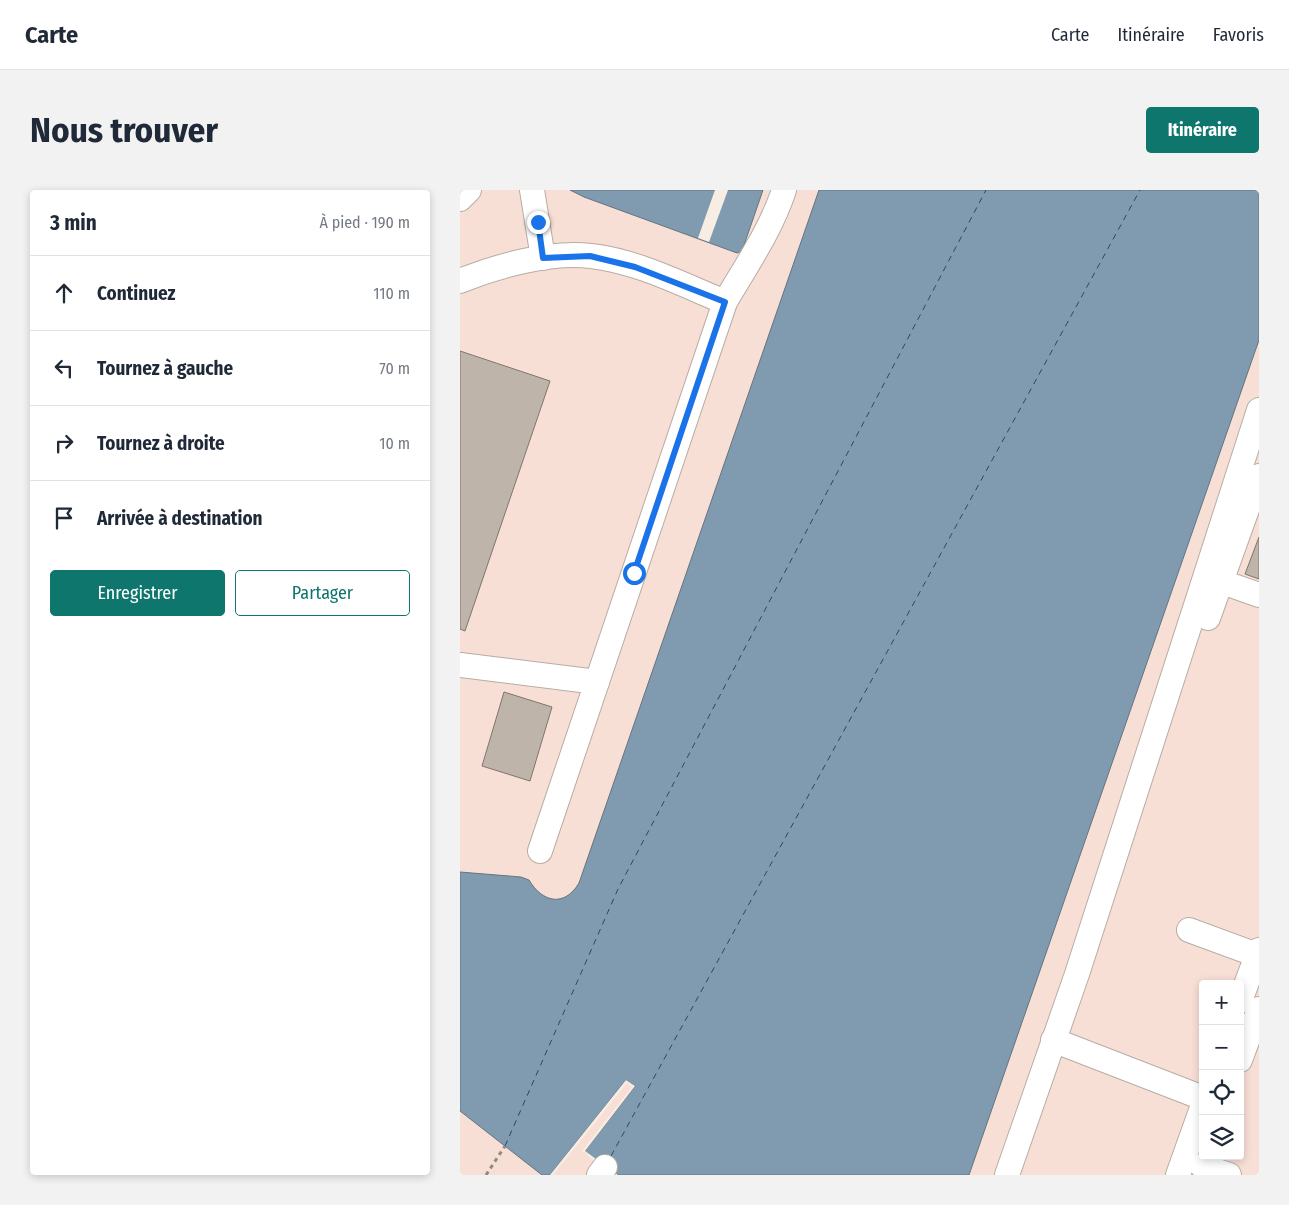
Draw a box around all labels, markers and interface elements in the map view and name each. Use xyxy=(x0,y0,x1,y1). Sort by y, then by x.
text: Carte xyxy=(25,21,78,49)
text: Carte xyxy=(1051,24,1089,46)
text: Itinéraire xyxy=(1117,24,1185,46)
text: Favoris xyxy=(1213,24,1264,46)
button: Itinéraire xyxy=(1146,107,1259,153)
text: Nous trouver xyxy=(30,109,218,151)
text: 3 min xyxy=(50,210,97,236)
route end xyxy=(527,211,550,234)
text: À pied · 190 m xyxy=(319,213,410,232)
icon: ahead xyxy=(50,279,78,307)
text: Continuez xyxy=(97,282,176,305)
text: 110 m xyxy=(373,284,410,303)
icon: left xyxy=(50,354,78,382)
text: Tournez à gauche xyxy=(97,357,233,380)
text: 70 m xyxy=(379,359,410,378)
icon: right xyxy=(50,429,78,457)
text: Tournez à droite xyxy=(97,432,225,455)
text: 10 m xyxy=(379,434,410,453)
icon: arrive xyxy=(50,504,78,532)
text: Arrivée à destination xyxy=(97,507,263,530)
route start xyxy=(623,562,646,585)
button: Enregistrer xyxy=(50,570,225,616)
button: Partager xyxy=(235,570,410,616)
map controls xyxy=(1199,980,1244,1160)
button: + xyxy=(1199,980,1244,1025)
button: − xyxy=(1199,1025,1244,1070)
button: locate xyxy=(1199,1070,1244,1115)
button: layers xyxy=(1199,1115,1244,1160)

